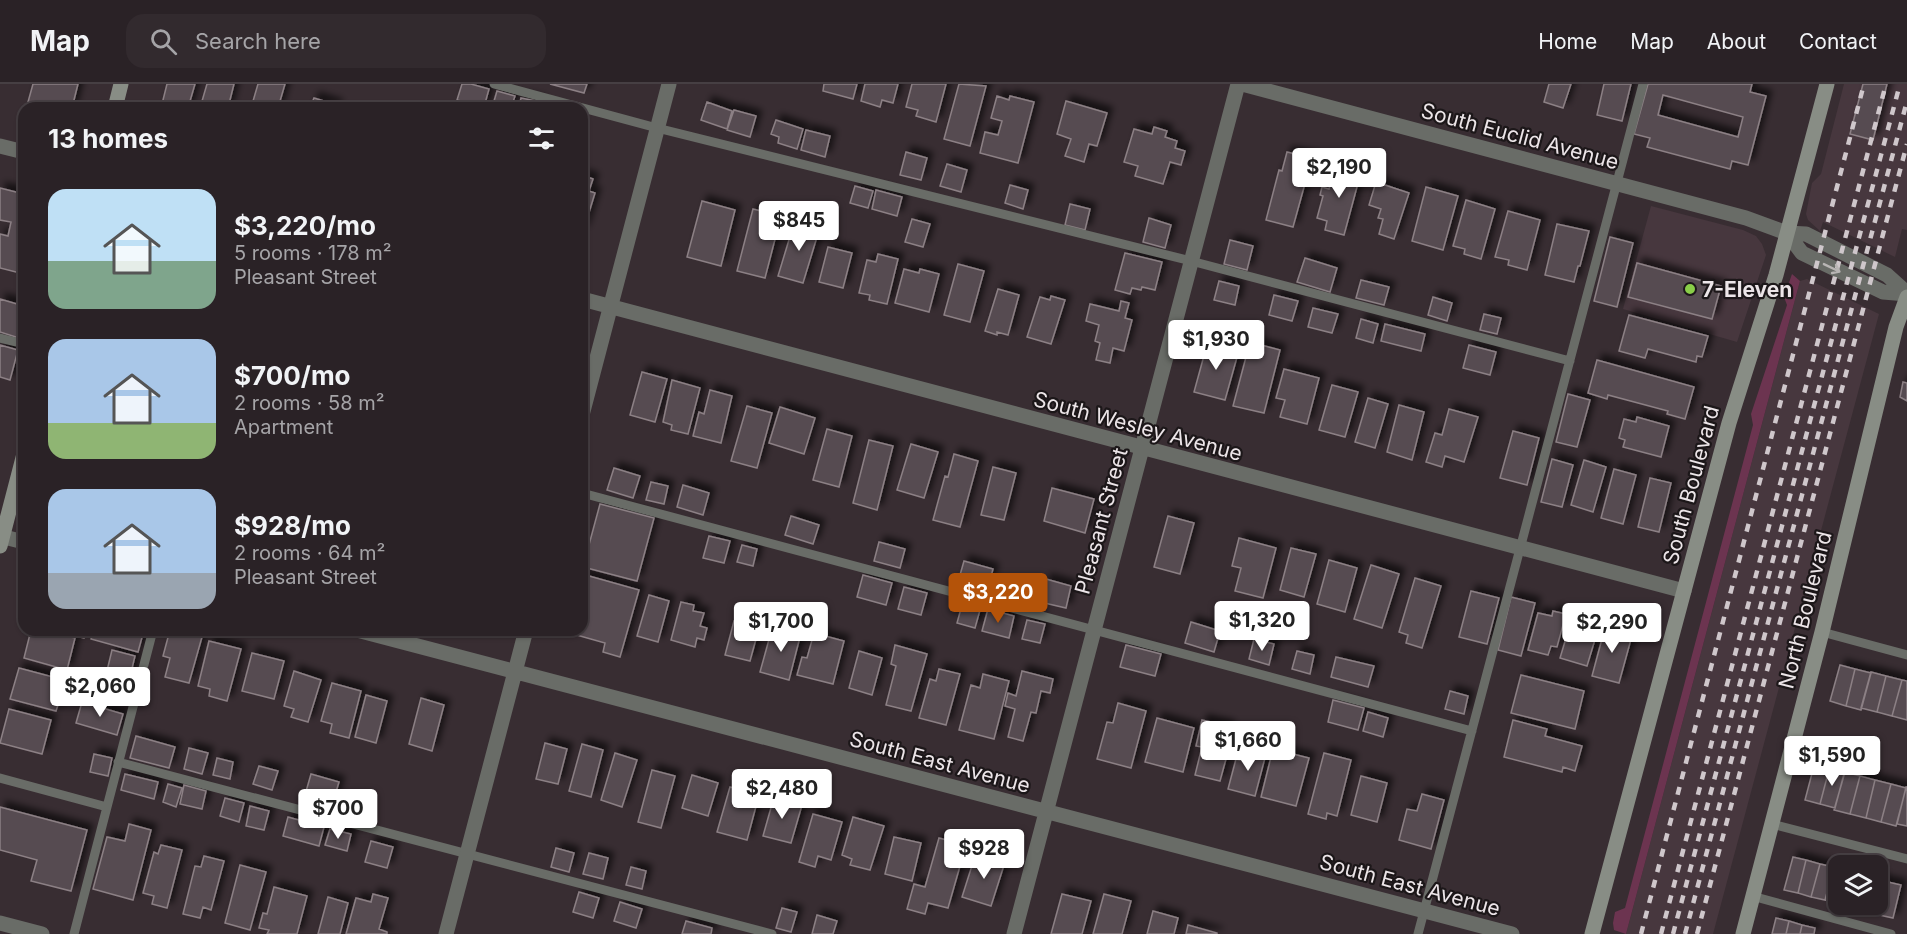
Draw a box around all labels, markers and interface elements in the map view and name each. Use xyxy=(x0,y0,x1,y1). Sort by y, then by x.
search box xyxy=(126,14,546,68)
text: Map xyxy=(30,24,90,58)
icon: search xyxy=(147,25,180,58)
text: Search here xyxy=(195,28,321,54)
text: Home xyxy=(1538,29,1597,54)
text: Map xyxy=(1630,29,1674,54)
text: About xyxy=(1707,29,1766,54)
text: Contact xyxy=(1799,29,1877,54)
street label: South Euclid Avenue xyxy=(1419,98,1621,174)
icon: filters xyxy=(525,122,558,155)
text: 13 homes xyxy=(48,123,168,154)
pin: $2,190 xyxy=(1290,148,1388,199)
text: $2,190 xyxy=(1306,155,1372,179)
pin: $845 xyxy=(763,201,835,252)
text: $845 xyxy=(773,208,825,232)
text: $3,220/mo xyxy=(234,210,376,241)
icon: home xyxy=(96,213,168,285)
text: 5 rooms · 178 m² xyxy=(234,241,392,265)
one-way arrow xyxy=(1823,262,1841,274)
text: Pleasant Street xyxy=(234,265,377,289)
place label: 7-Eleven xyxy=(1702,277,1792,302)
marker: 7-Eleven xyxy=(1683,282,1697,296)
pin: $1,930 xyxy=(1167,320,1265,371)
text: $1,930 xyxy=(1182,327,1250,351)
text: $700/mo xyxy=(234,360,351,391)
icon: home xyxy=(96,363,168,435)
street label: South Wesley Avenue xyxy=(1031,386,1245,466)
text: 2 rooms · 58 m² xyxy=(234,391,385,415)
street label: South Boulevard xyxy=(1658,403,1724,567)
text: Apartment xyxy=(234,415,333,439)
street label: Pleasant Street xyxy=(1070,445,1133,597)
text: $928/mo xyxy=(234,510,351,541)
icon: home xyxy=(96,513,168,585)
street label: North Boulevard xyxy=(1773,529,1837,691)
text: 2 rooms · 64 m² xyxy=(234,541,385,565)
text: Pleasant Street xyxy=(234,565,377,589)
pin: $3,220 xyxy=(949,573,1047,624)
text: $3,220 xyxy=(963,580,1033,604)
pin: $1,320 xyxy=(1213,601,1311,652)
pin: $1,700 xyxy=(732,602,830,653)
pin: $2,290 xyxy=(1563,603,1661,654)
text: $1,320 xyxy=(1229,608,1295,632)
text: $1,700 xyxy=(748,609,814,633)
text: $2,290 xyxy=(1576,610,1648,634)
pin: $2,060 xyxy=(51,667,149,718)
text: $2,060 xyxy=(64,674,136,698)
pin: $1,660 xyxy=(1199,721,1297,772)
street label: South East Avenue xyxy=(847,726,1033,798)
text: $1,660 xyxy=(1214,728,1282,752)
pin: $1,590 xyxy=(1783,736,1881,787)
text: $1,590 xyxy=(1798,743,1866,767)
pin: $2,480 xyxy=(733,769,831,820)
text: $2,480 xyxy=(746,776,818,800)
pin: $700 xyxy=(302,789,374,840)
text: $700 xyxy=(312,796,364,820)
pin: $928 xyxy=(948,829,1020,880)
text: $928 xyxy=(958,836,1010,860)
street label: South East Avenue xyxy=(1317,849,1503,921)
map controls xyxy=(1828,855,1888,915)
button: layers xyxy=(1828,855,1888,915)

